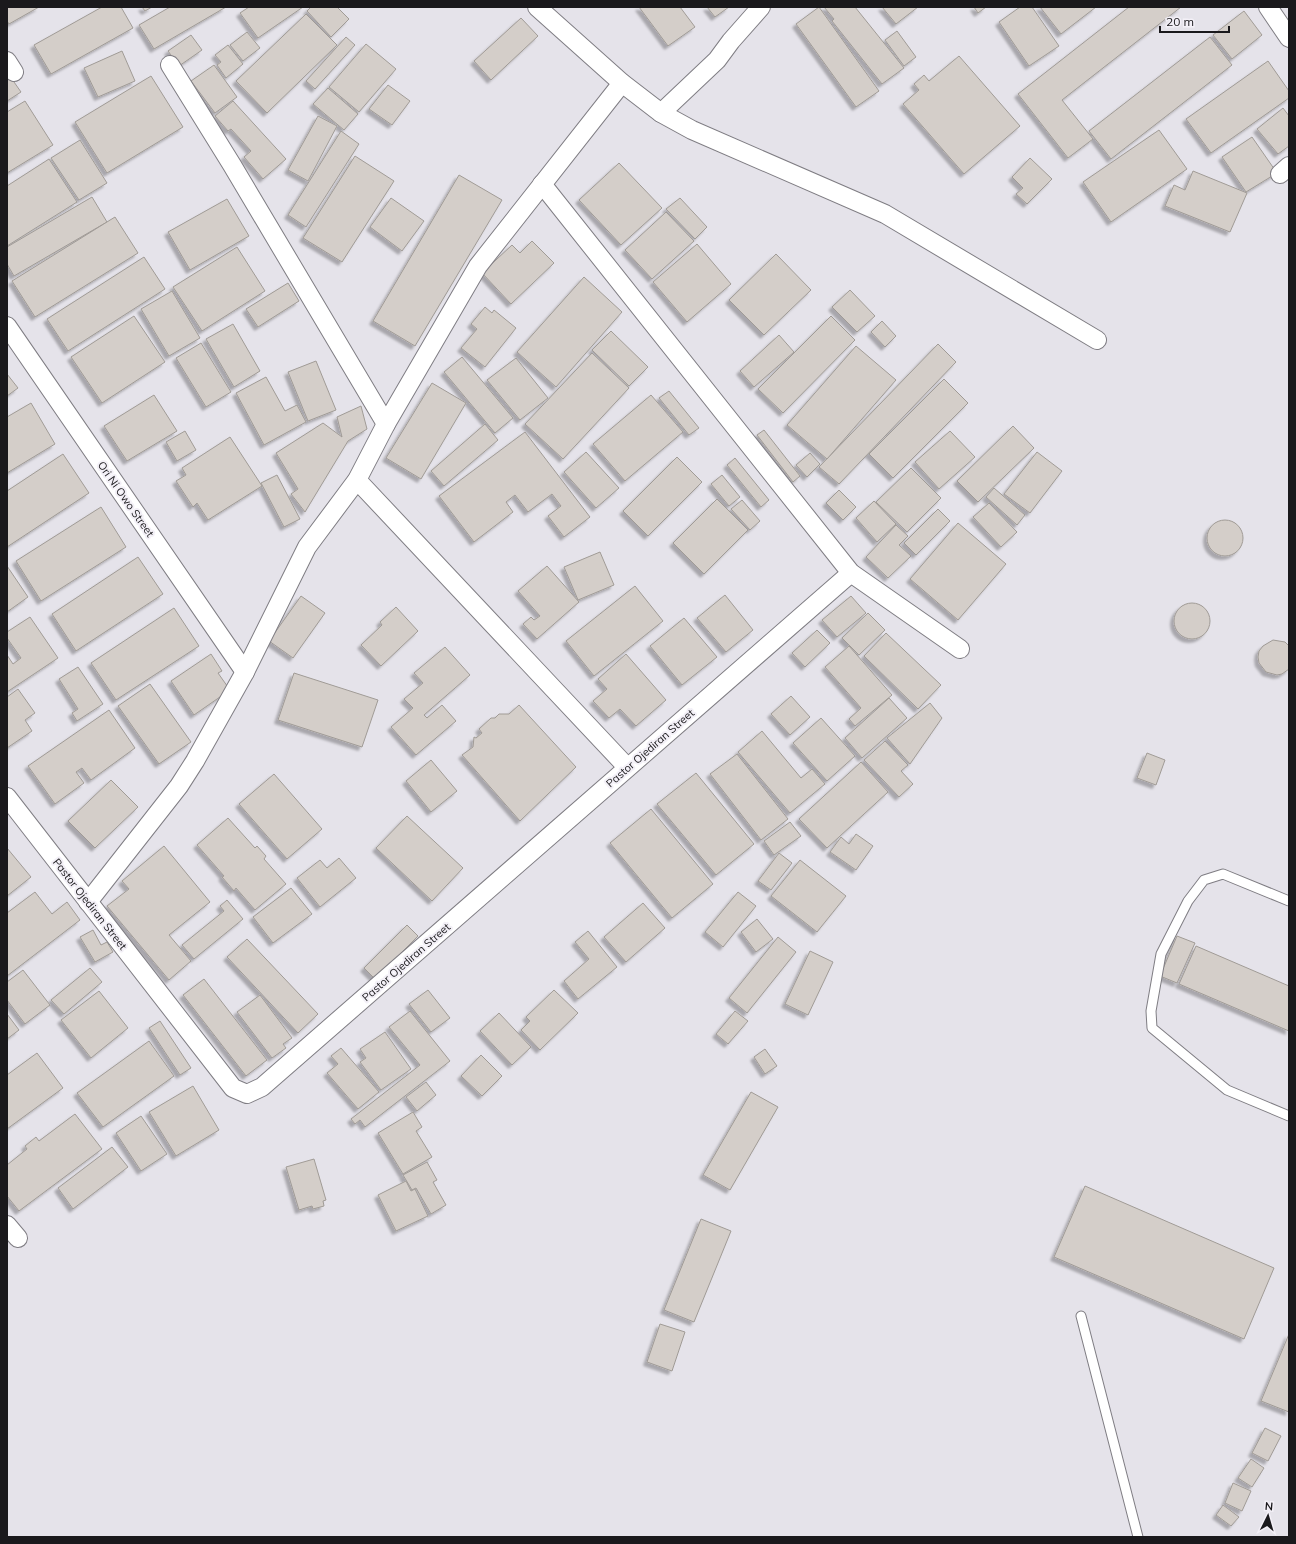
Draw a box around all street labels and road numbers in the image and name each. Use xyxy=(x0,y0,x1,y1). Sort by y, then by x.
street label: Ori Ni Owo Street xyxy=(95,458,157,540)
street label: Pastor Ojediran Street xyxy=(603,706,697,790)
street label: Pastor Ojediran Street xyxy=(50,855,130,953)
street label: Pastor Ojediran Street xyxy=(359,920,453,1004)

